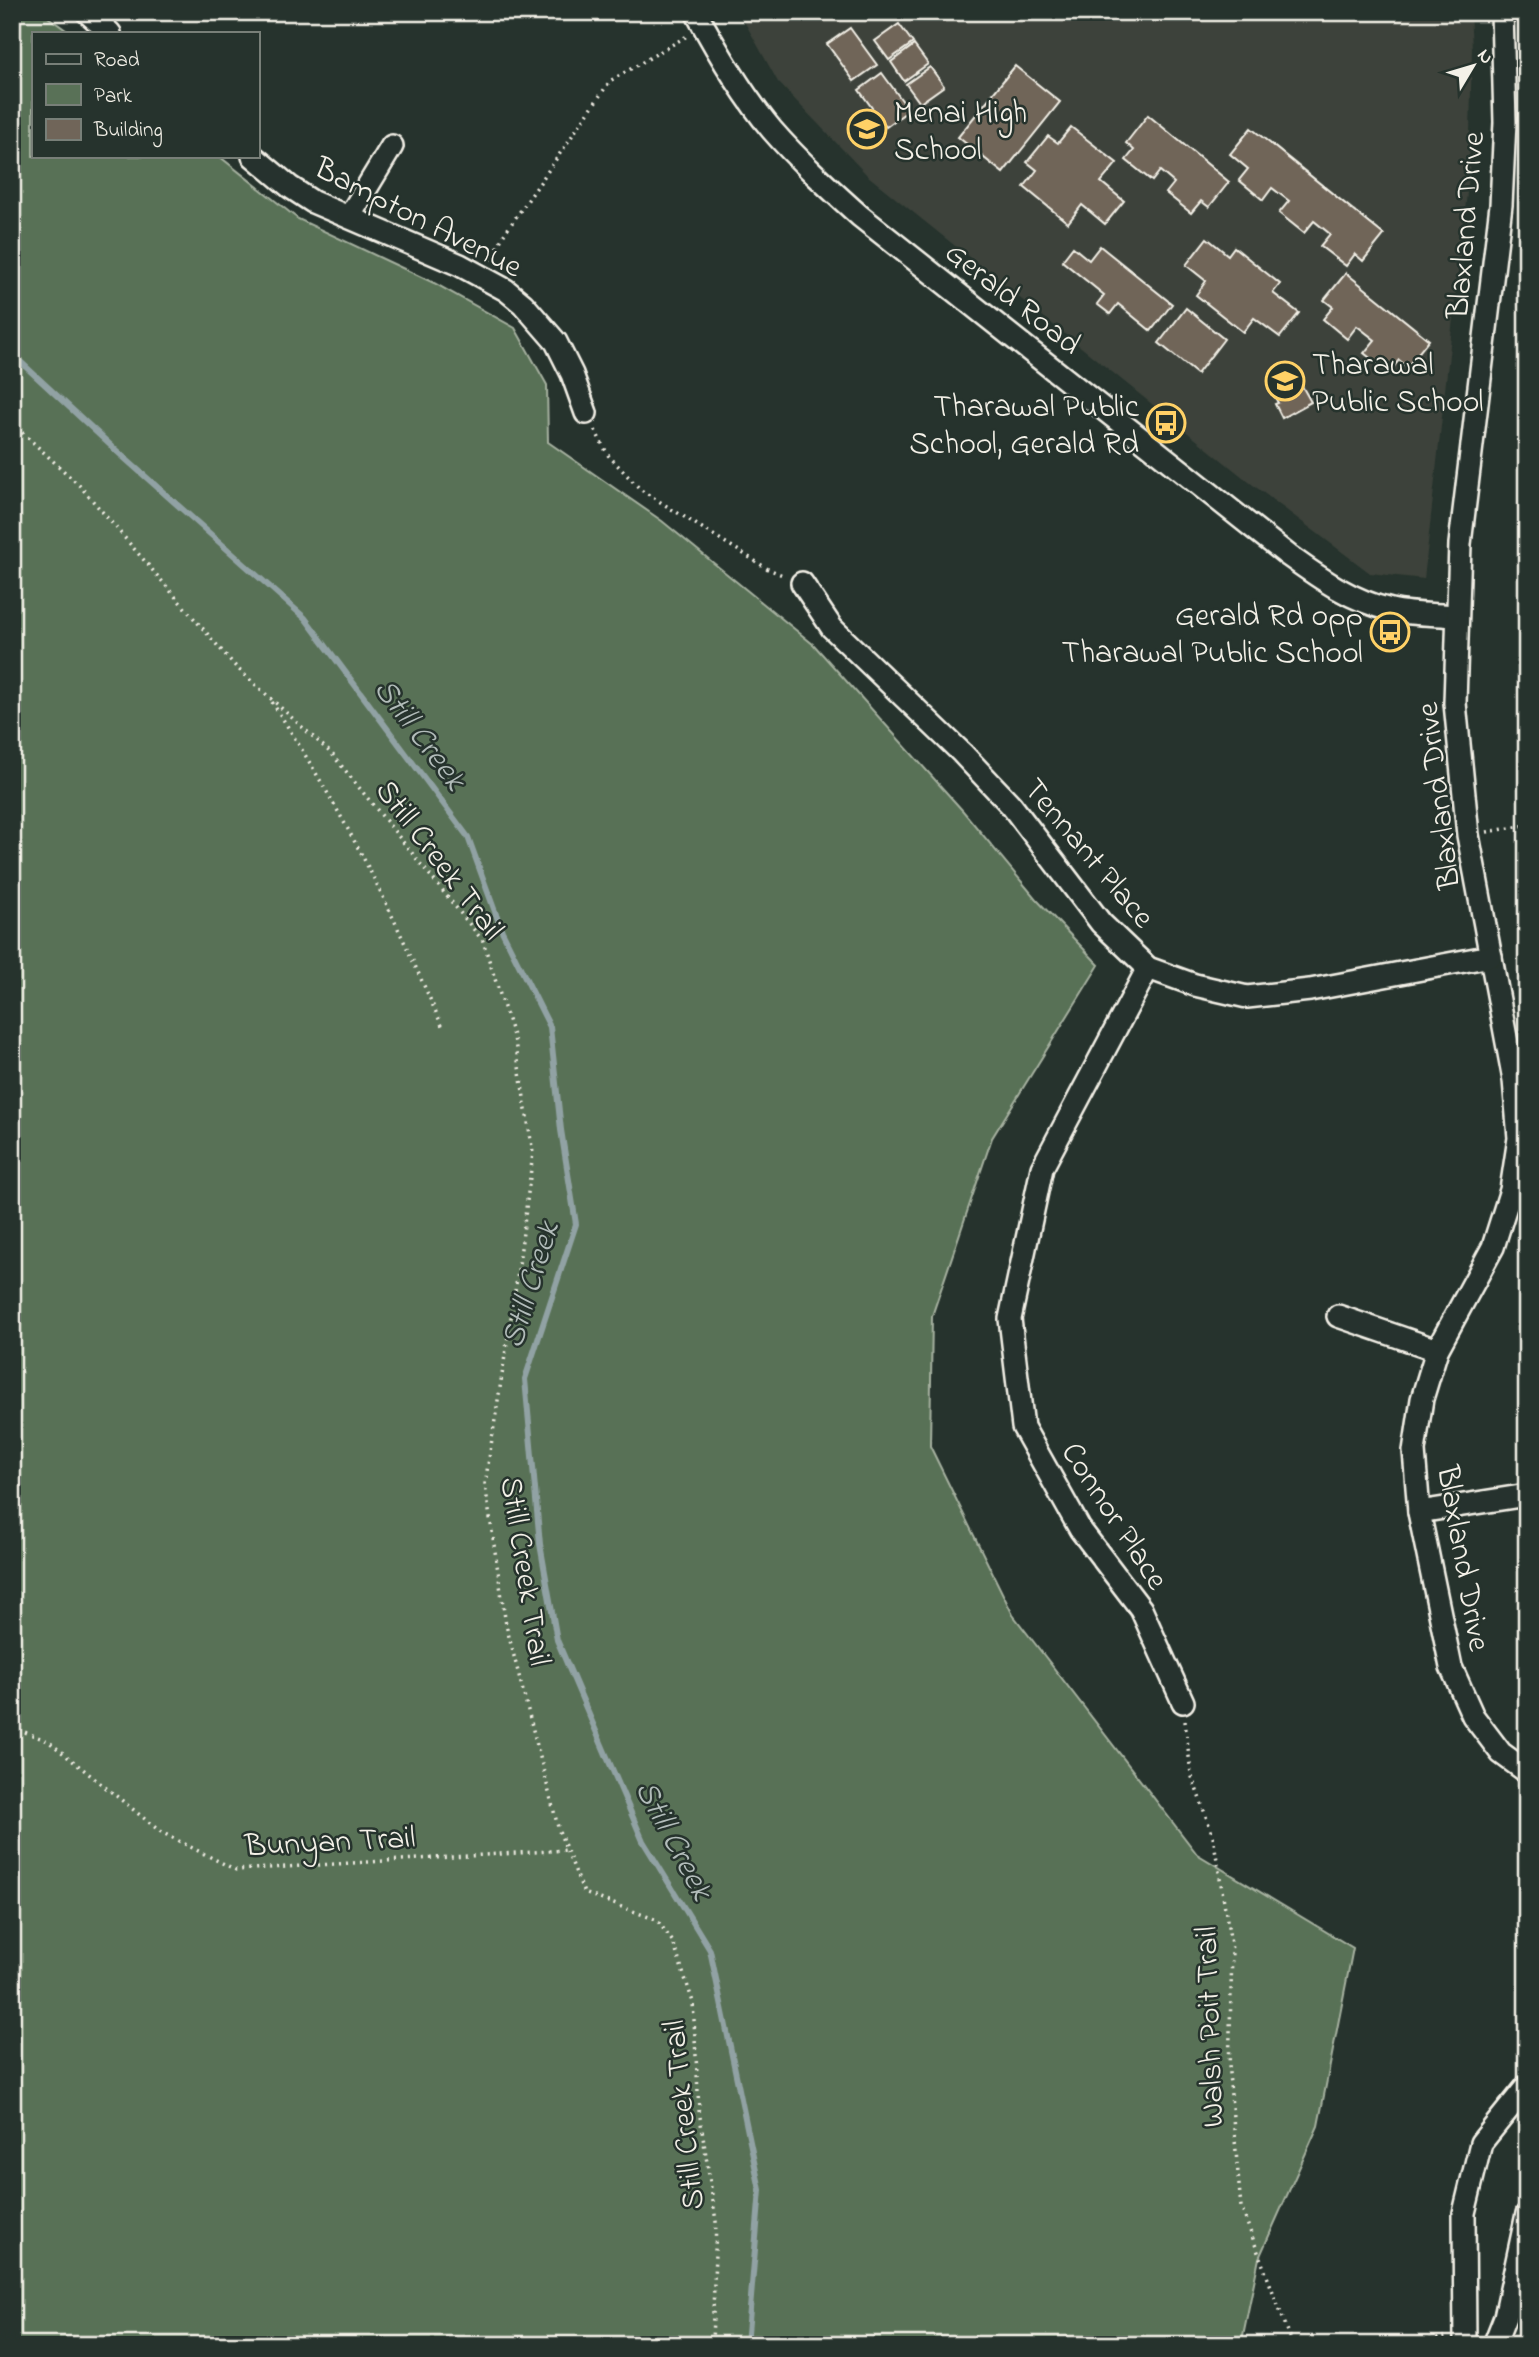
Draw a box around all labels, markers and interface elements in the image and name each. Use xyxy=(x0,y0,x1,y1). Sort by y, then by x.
legend xyxy=(32,32,259,158)
north arrow xyxy=(1438,32,1508,102)
text: N xyxy=(1470,44,1499,71)
text: Road xyxy=(94,46,140,76)
text: Park xyxy=(94,82,133,112)
place label: Menai High School xyxy=(894,91,1027,175)
school or university icon: Menai High School xyxy=(846,108,888,150)
text: Building xyxy=(93,116,163,148)
street label: Blaxland Drive xyxy=(1436,129,1499,322)
street label: Bampton Avenue xyxy=(304,146,530,292)
street label: Gerald Road xyxy=(933,231,1090,368)
place label: Tharawal Public School xyxy=(1312,343,1484,427)
school or university icon: Tharawal Public School xyxy=(1264,360,1306,402)
place label: Tharawal Public School, Gerald Rd xyxy=(909,385,1140,469)
bus stop icon: Tharawal Public School, Gerald Rd xyxy=(1145,402,1187,444)
place label: Gerald Rd opp Tharawal Public School xyxy=(1062,594,1363,678)
bus stop icon: Gerald Rd opp Tharawal Public School xyxy=(1369,611,1411,653)
water label: Still Creek xyxy=(361,669,478,803)
street label: Blaxland Drive xyxy=(1406,699,1475,893)
street label: Tennant Place xyxy=(1010,769,1165,940)
street label: Still Creek Trail xyxy=(362,771,514,951)
water label: Still Creek xyxy=(490,1215,574,1354)
street label: Connor Place xyxy=(1048,1434,1179,1601)
street label: Blaxland Drive xyxy=(1422,1461,1501,1656)
street label: Still Creek Trail xyxy=(485,1474,562,1669)
water label: Still Creek xyxy=(621,1772,725,1911)
street label: Bunyan Trail xyxy=(243,1816,417,1871)
street label: Walsh Poit Trail xyxy=(1184,1925,1238,2128)
street label: Still Creek Trail xyxy=(652,2017,719,2212)

